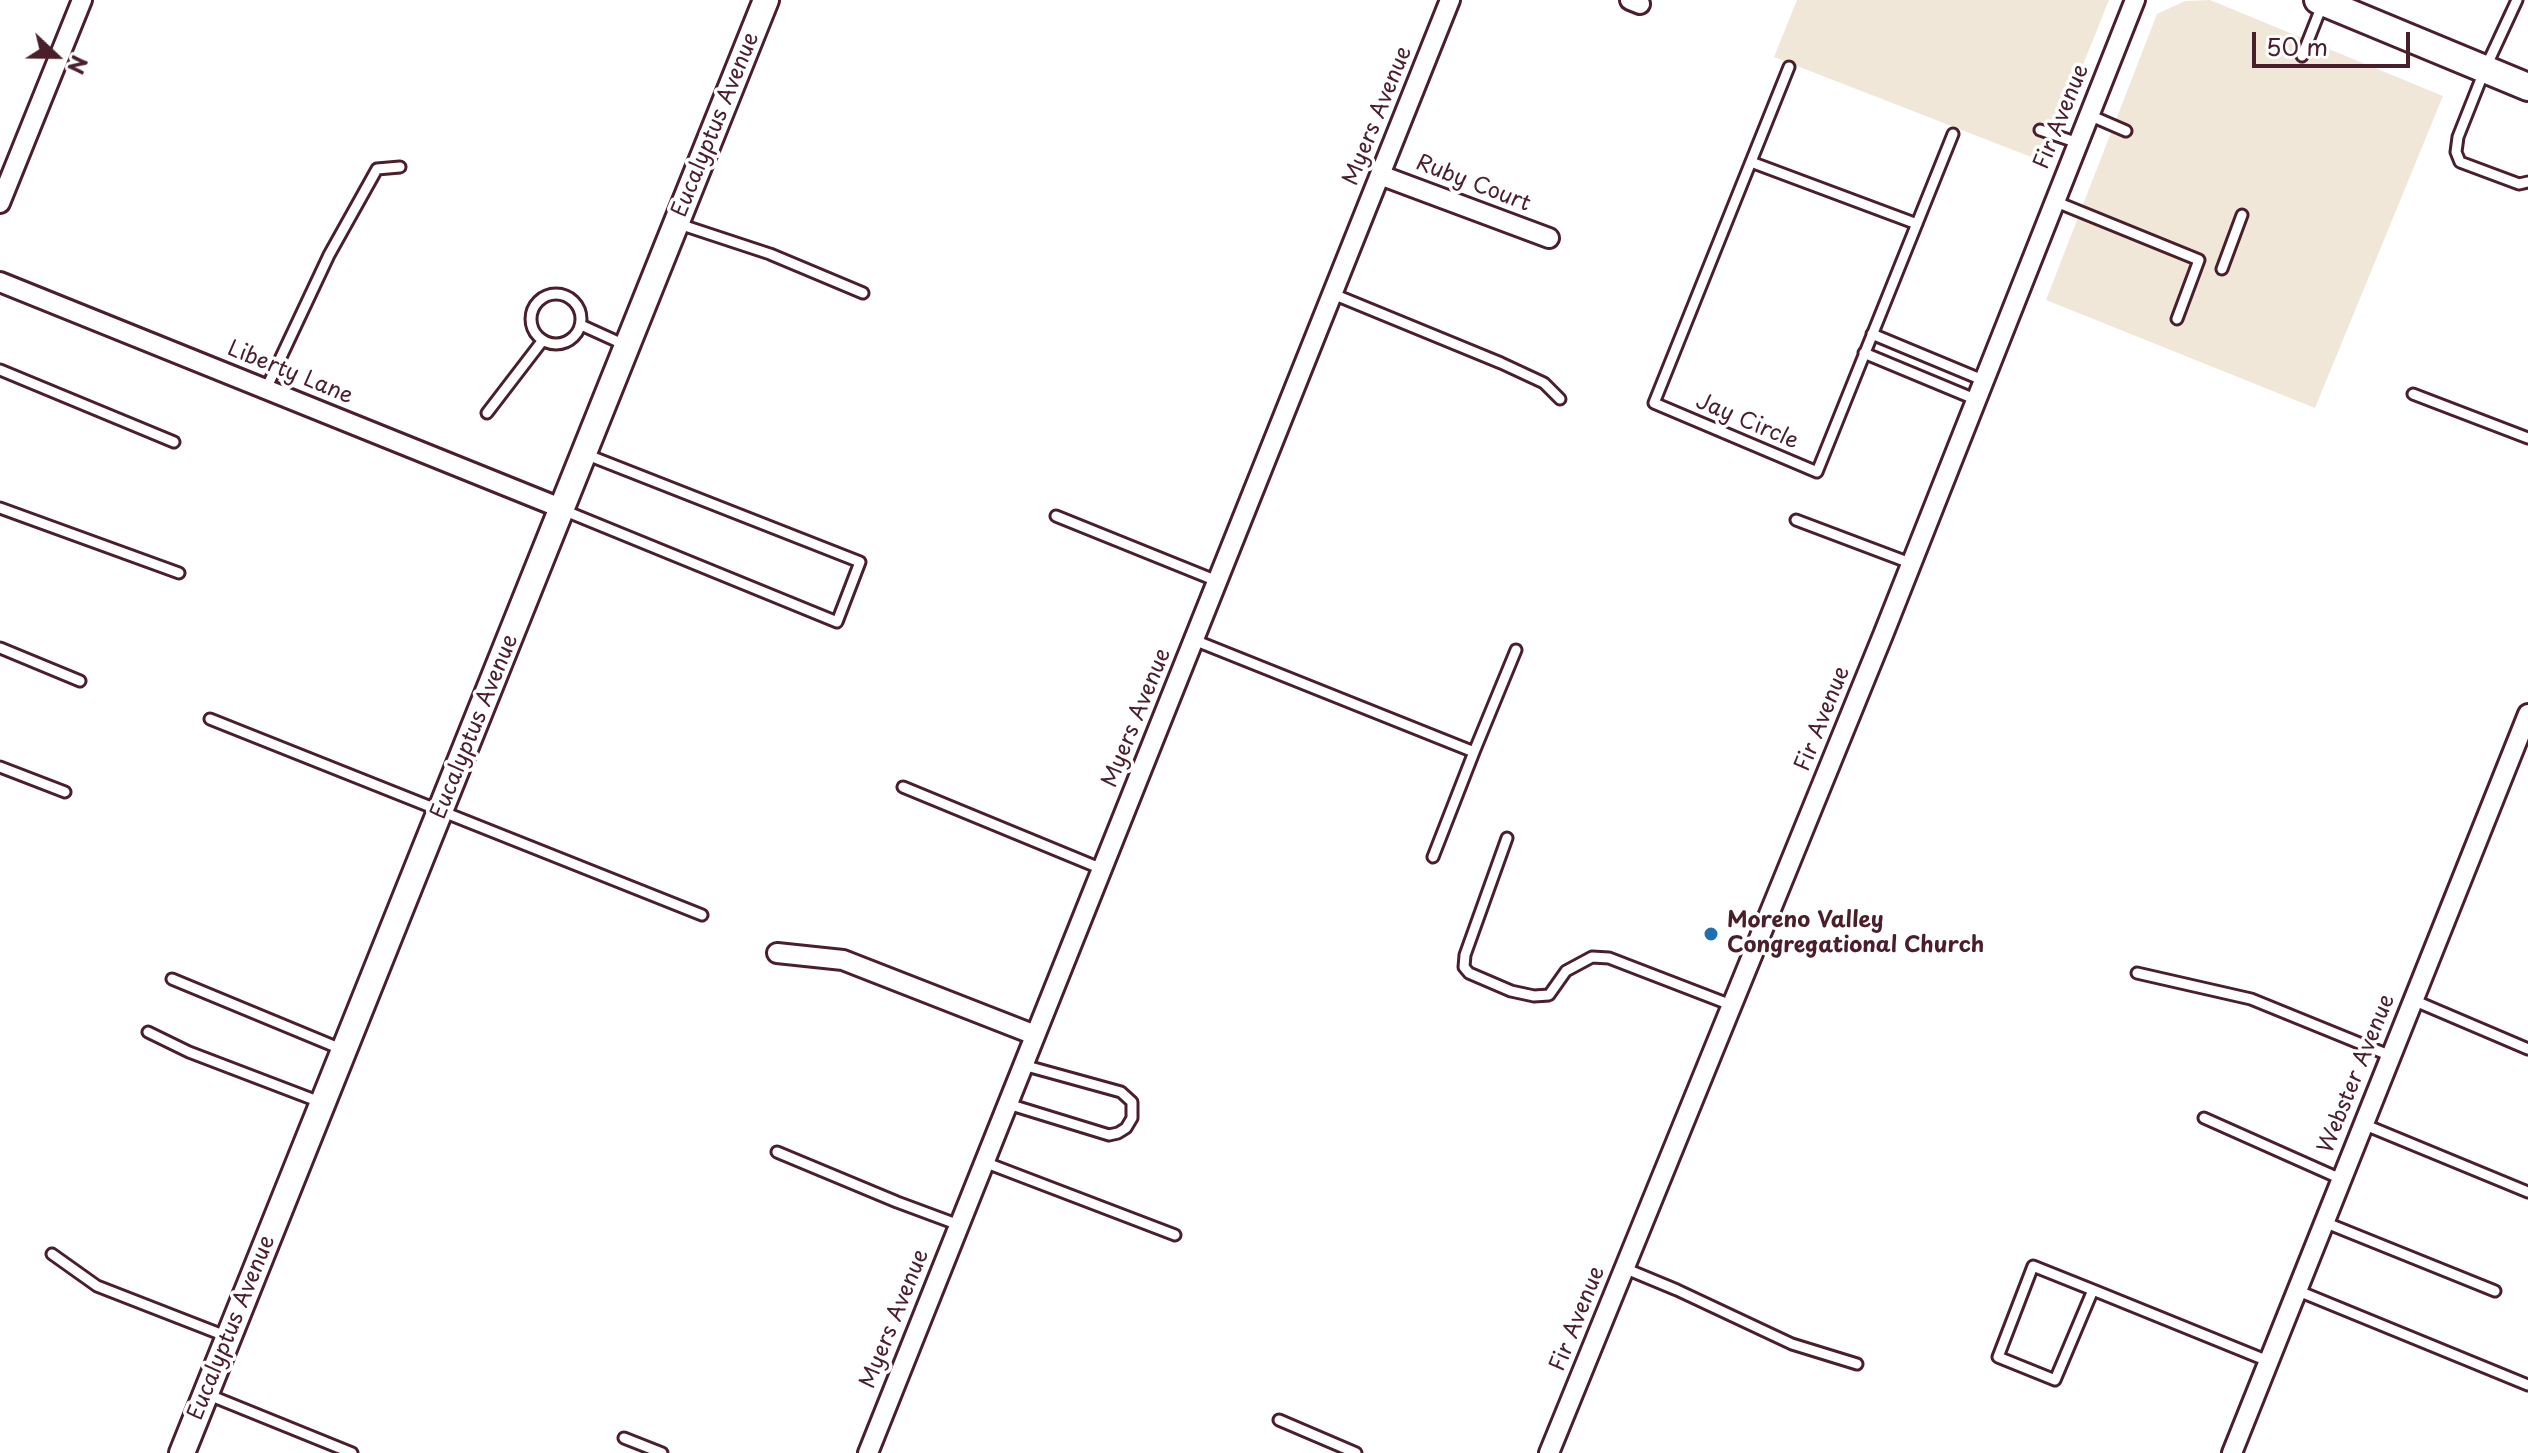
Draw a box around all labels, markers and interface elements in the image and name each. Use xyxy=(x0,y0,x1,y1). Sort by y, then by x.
north arrow xyxy=(16,16,96,96)
scale bar xyxy=(2256,16,2414,66)
text: 50 m xyxy=(2266,28,2328,64)
street label: Eucalyptus Avenue xyxy=(667,29,765,221)
street label: Myers Avenue xyxy=(1338,43,1418,189)
text: N xyxy=(60,51,97,79)
street label: Fir Avenue xyxy=(2029,61,2095,173)
street label: Ruby Court xyxy=(1412,150,1534,218)
street label: Liberty Lane xyxy=(223,336,357,410)
street label: Jay Circle xyxy=(1692,389,1802,455)
street label: Eucalyptus Avenue xyxy=(426,631,524,823)
street label: Myers Avenue xyxy=(1097,645,1177,791)
street label: Fir Avenue xyxy=(1790,663,1856,775)
place label: Moreno Valley Congregational Church xyxy=(1727,908,1984,960)
marker: Moreno Valley Congregational Church xyxy=(1702,925,1720,943)
street label: Webster Avenue xyxy=(2313,991,2401,1157)
street label: Eucalyptus Avenue xyxy=(183,1232,281,1424)
street label: Myers Avenue xyxy=(855,1246,935,1392)
street label: Fir Avenue xyxy=(1545,1263,1611,1375)

